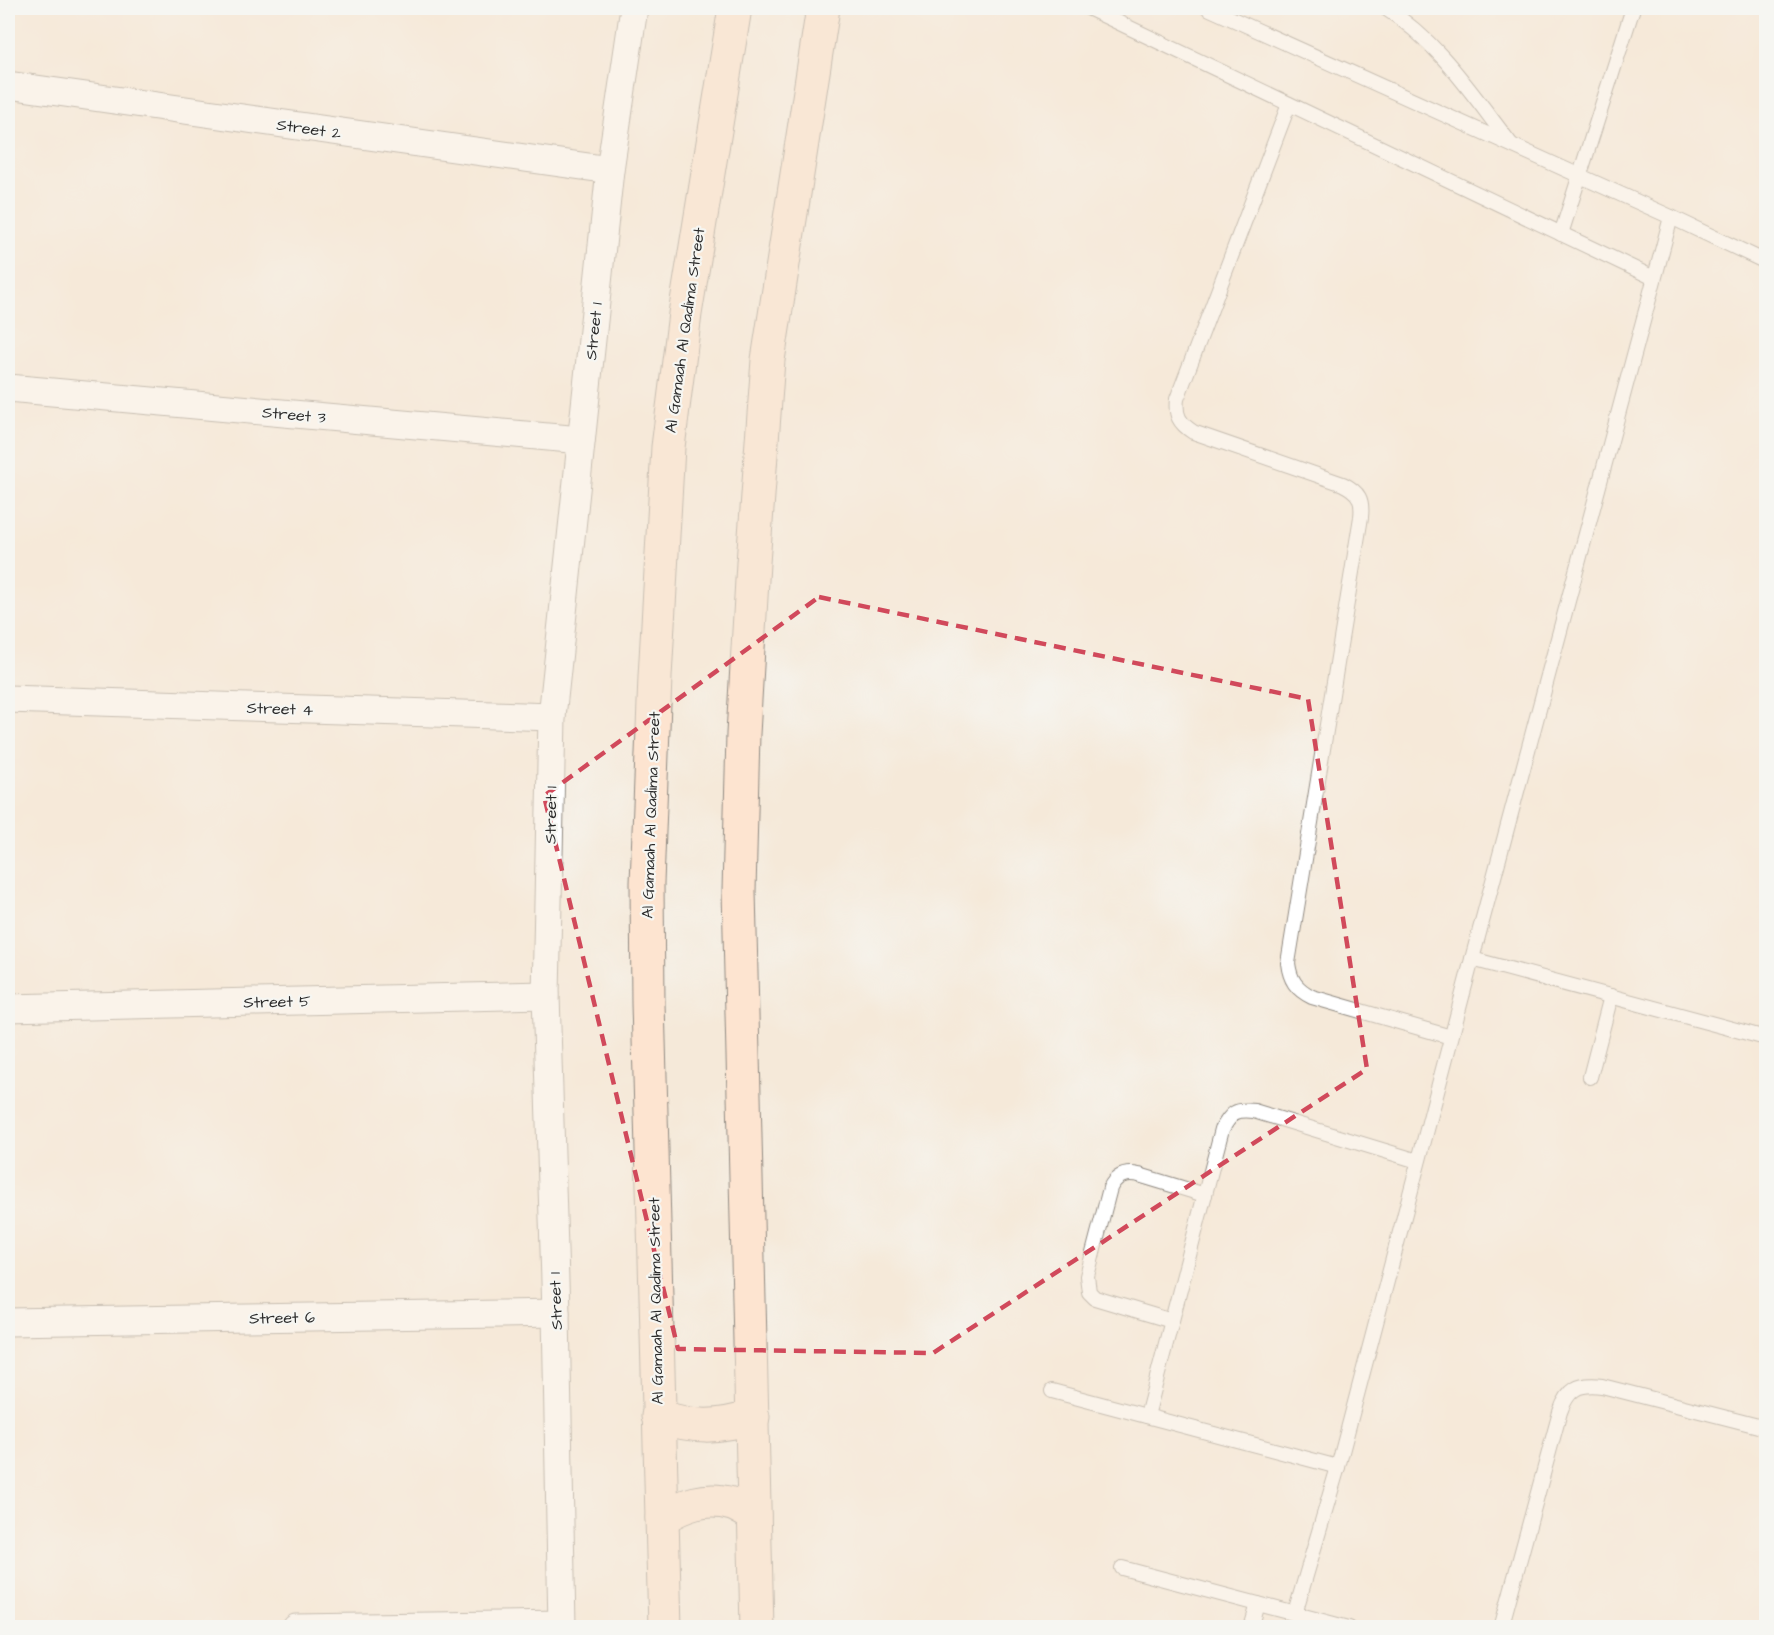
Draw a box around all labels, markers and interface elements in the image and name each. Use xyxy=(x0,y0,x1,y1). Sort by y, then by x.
street label: Street 2 xyxy=(275,114,343,144)
street label: Al Gamaah Al Qadima Street xyxy=(660,226,710,434)
street label: Street 1 xyxy=(580,301,608,361)
street label: Street 3 xyxy=(261,401,327,429)
street label: Street 4 xyxy=(246,697,314,721)
street label: Al Gamaah Al Qadima Street xyxy=(636,711,666,919)
street label: Street 1 xyxy=(539,786,563,844)
street label: Street 5 xyxy=(243,990,311,1014)
street label: Al Gamaah Al Qadima Street xyxy=(643,1197,669,1405)
street label: Street 1 xyxy=(544,1272,568,1330)
street label: Street 6 xyxy=(249,1306,315,1330)

